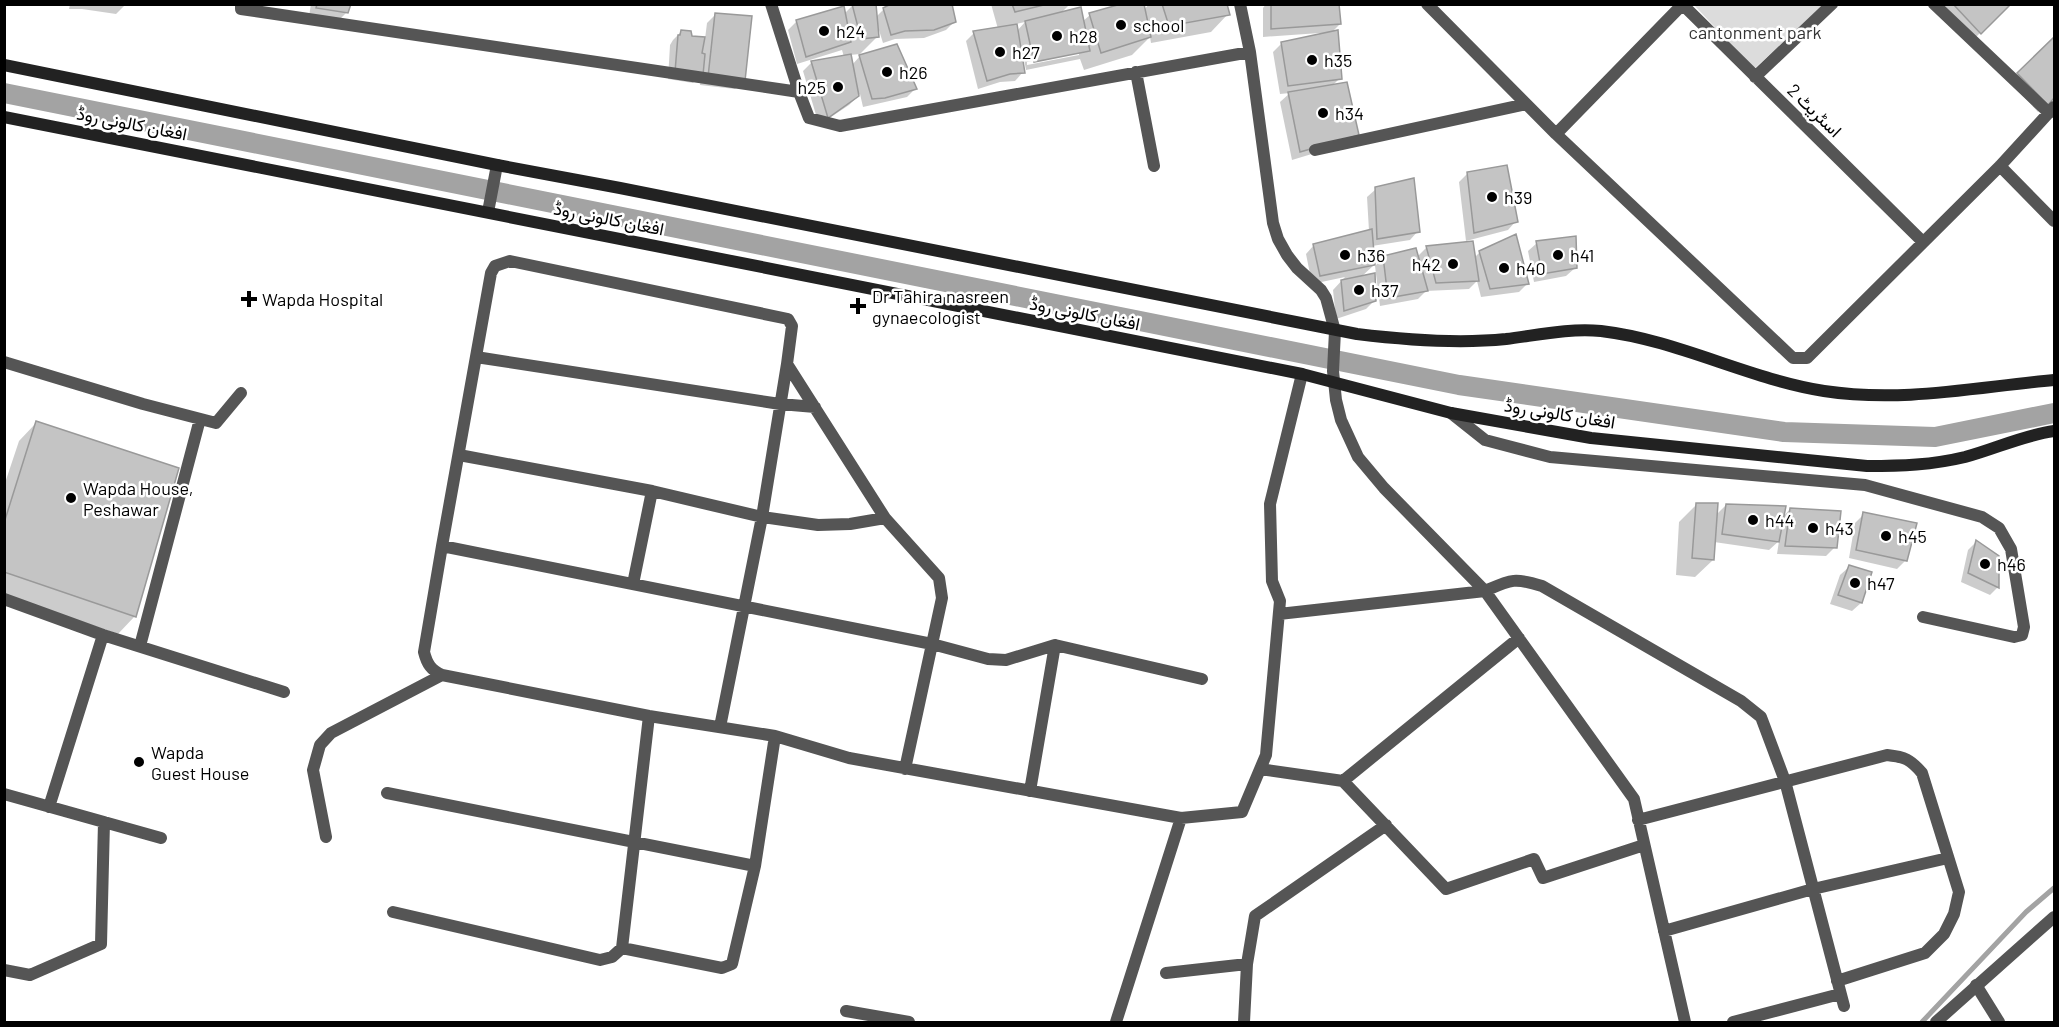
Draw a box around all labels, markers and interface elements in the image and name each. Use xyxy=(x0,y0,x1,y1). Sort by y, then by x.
place label: school xyxy=(1133,14,1184,36)
marker: school xyxy=(1114,18,1128,32)
place label: h24 xyxy=(836,20,865,42)
park label: cantonment park xyxy=(1689,21,1821,43)
marker: h24 xyxy=(817,24,831,38)
place label: h28 xyxy=(1069,25,1098,47)
marker: h28 xyxy=(1050,29,1064,43)
place label: h27 xyxy=(1012,41,1040,63)
marker: h27 xyxy=(993,45,1007,59)
place label: h35 xyxy=(1324,49,1352,71)
marker: h35 xyxy=(1305,53,1319,67)
place label: h26 xyxy=(899,61,928,83)
marker: h26 xyxy=(880,65,894,79)
place label: h25 xyxy=(797,76,826,98)
street label: اسٹریٹ 2 xyxy=(1783,79,1847,142)
marker: h25 xyxy=(831,80,845,94)
street label: افغان کالونی روڈ xyxy=(75,102,189,145)
place label: h34 xyxy=(1335,102,1364,124)
marker: h34 xyxy=(1316,106,1330,120)
place label: h39 xyxy=(1504,186,1532,208)
marker: h39 xyxy=(1485,190,1499,204)
street label: افغان کالونی روڈ xyxy=(552,197,666,240)
place label: h36 xyxy=(1357,244,1385,266)
place label: h41 xyxy=(1570,244,1594,266)
marker: h36 xyxy=(1338,248,1352,262)
marker: h41 xyxy=(1551,248,1565,262)
place label: h42 xyxy=(1412,253,1441,275)
marker: h42 xyxy=(1446,257,1460,271)
place label: h40 xyxy=(1516,257,1546,279)
marker: h40 xyxy=(1497,261,1511,275)
place label: h37 xyxy=(1371,279,1399,301)
marker: h37 xyxy=(1352,283,1366,297)
place label: Dr Tahira nasreen gynaecologist xyxy=(872,285,1009,328)
place label: Wapda Hospital xyxy=(262,288,383,310)
marker: Wapda Hospital xyxy=(240,290,258,308)
street label: افغان کالونی روڈ xyxy=(1028,292,1142,335)
marker: Dr Tahira nasreen gynaecologist xyxy=(849,297,867,315)
street label: افغان کالونی روڈ xyxy=(1503,393,1617,434)
place label: Wapda House, Peshawar xyxy=(83,477,193,520)
marker: Wapda House, Peshawar xyxy=(64,491,78,505)
place label: h44 xyxy=(1765,509,1795,531)
marker: h44 xyxy=(1746,513,1760,527)
place label: h43 xyxy=(1825,517,1854,539)
marker: h43 xyxy=(1806,521,1820,535)
place label: h45 xyxy=(1898,525,1927,547)
marker: h45 xyxy=(1879,529,1893,543)
place label: h46 xyxy=(1997,553,2026,575)
marker: h46 xyxy=(1978,557,1992,571)
place label: h47 xyxy=(1867,572,1895,594)
marker: h47 xyxy=(1848,576,1862,590)
place label: Wapda Guest House xyxy=(151,741,249,784)
marker: Wapda Guest House xyxy=(132,755,146,769)

